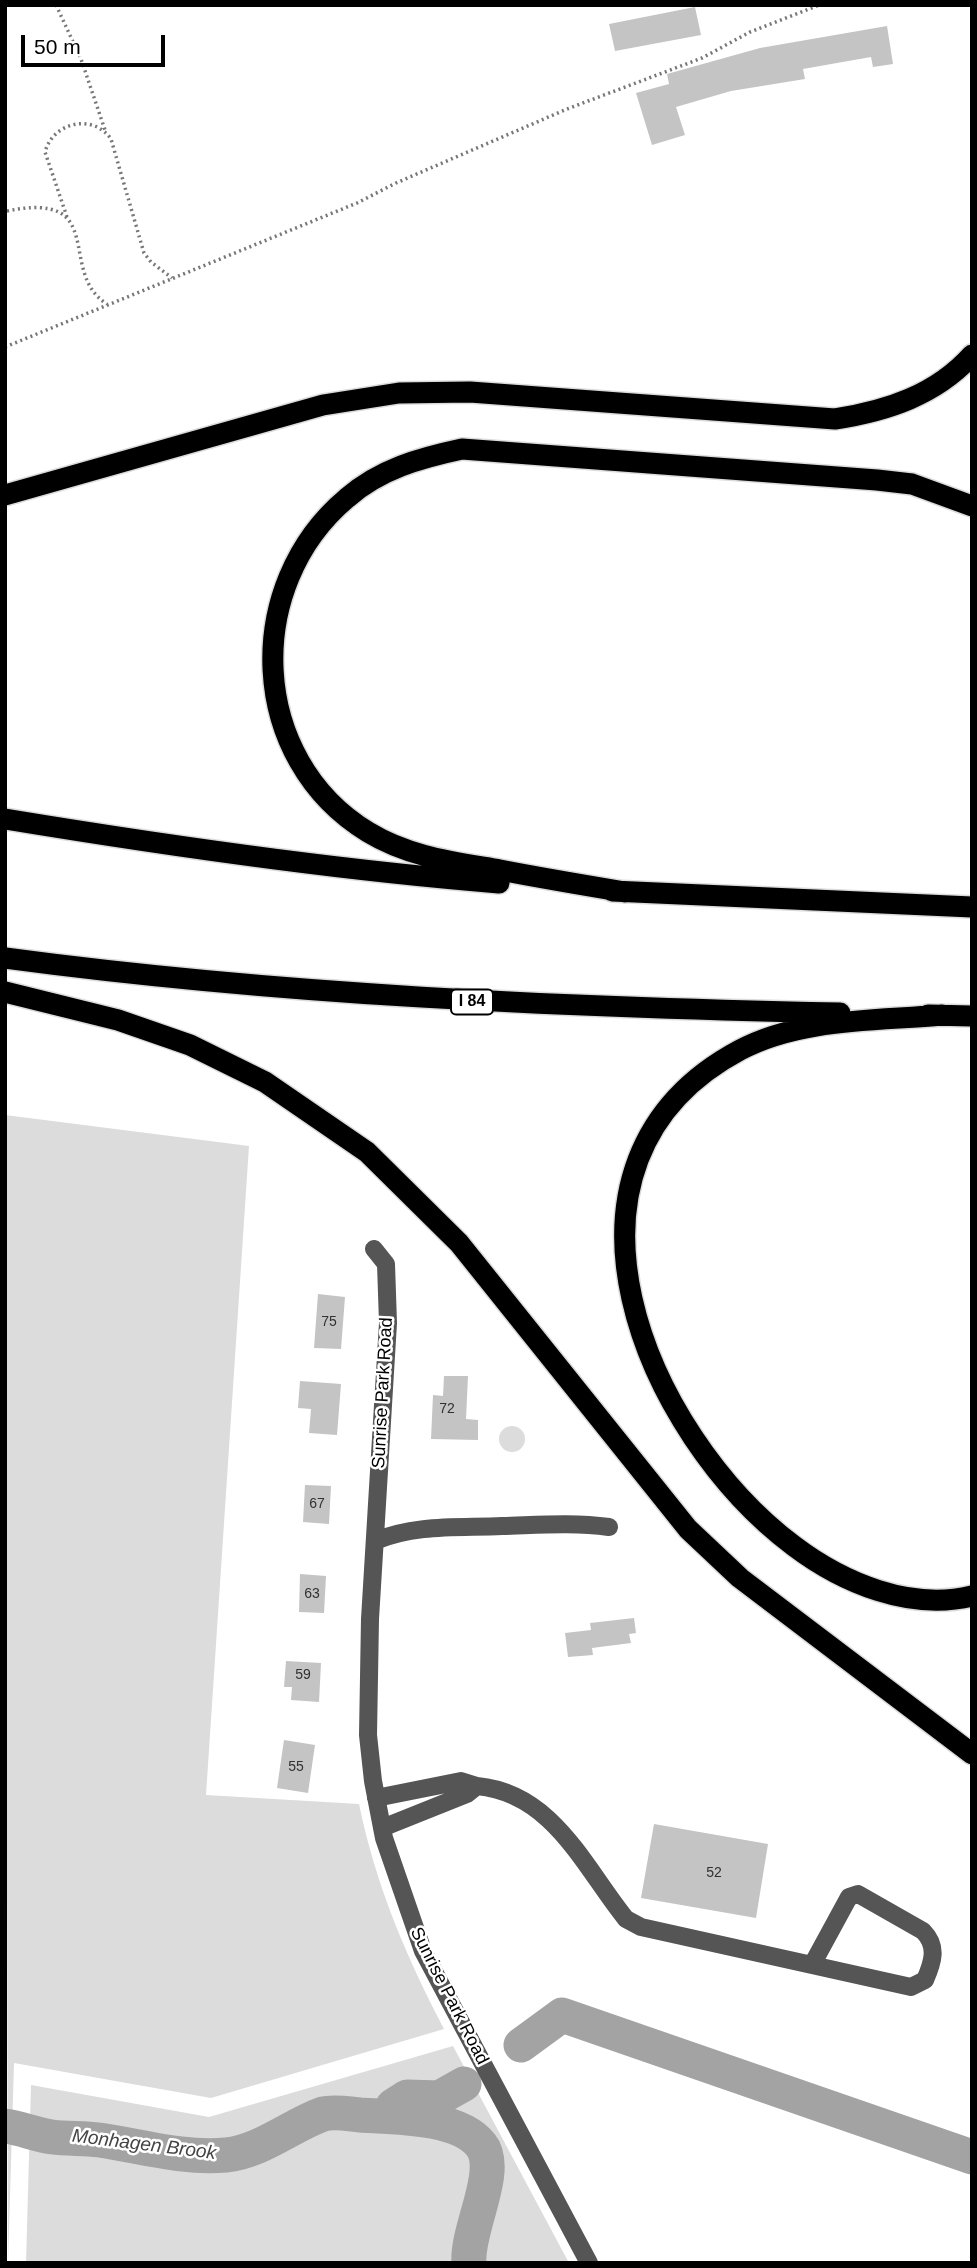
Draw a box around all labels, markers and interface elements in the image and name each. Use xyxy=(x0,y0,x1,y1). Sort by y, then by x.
scale bar xyxy=(24,21,168,65)
text: 50 m xyxy=(34,35,81,58)
road number: I 84 xyxy=(451,990,493,1014)
house number: 75 xyxy=(321,1314,337,1330)
street label: Sunrise Park Road xyxy=(368,1317,398,1469)
house number: 72 xyxy=(439,1401,455,1417)
house number: 67 xyxy=(309,1496,325,1512)
house number: 63 xyxy=(304,1586,320,1602)
house number: 59 xyxy=(295,1667,311,1683)
house number: 55 xyxy=(288,1759,304,1775)
house number: 52 xyxy=(706,1865,722,1881)
street label: Sunrise Park Road xyxy=(405,1924,493,2068)
water label: Monhagen Brook xyxy=(71,2125,217,2165)

